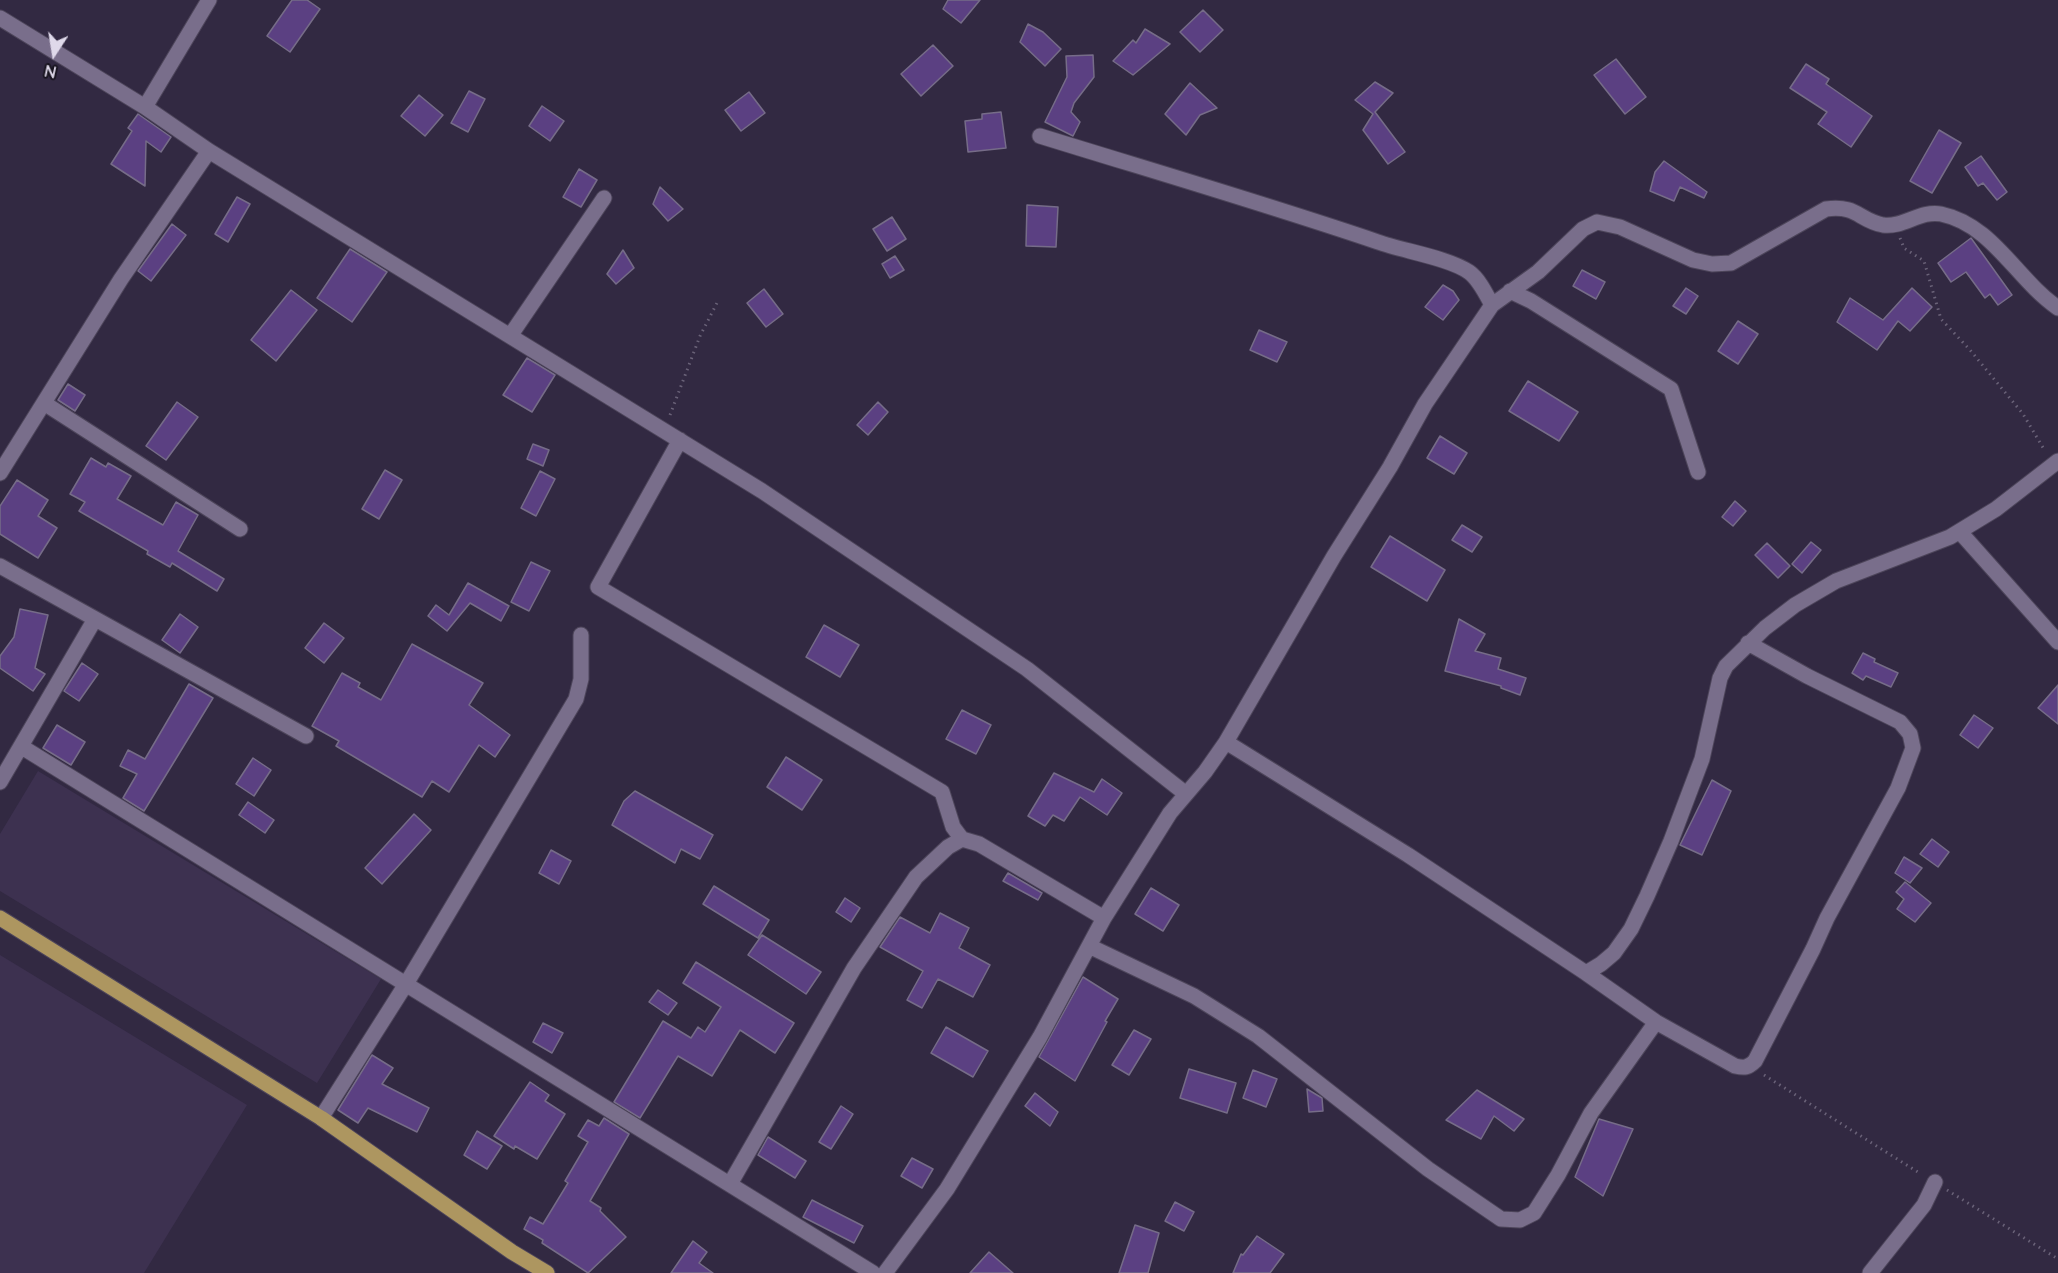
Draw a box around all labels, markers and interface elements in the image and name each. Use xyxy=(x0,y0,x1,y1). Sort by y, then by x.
north arrow xyxy=(24,24,84,84)
text: N xyxy=(42,61,58,83)

